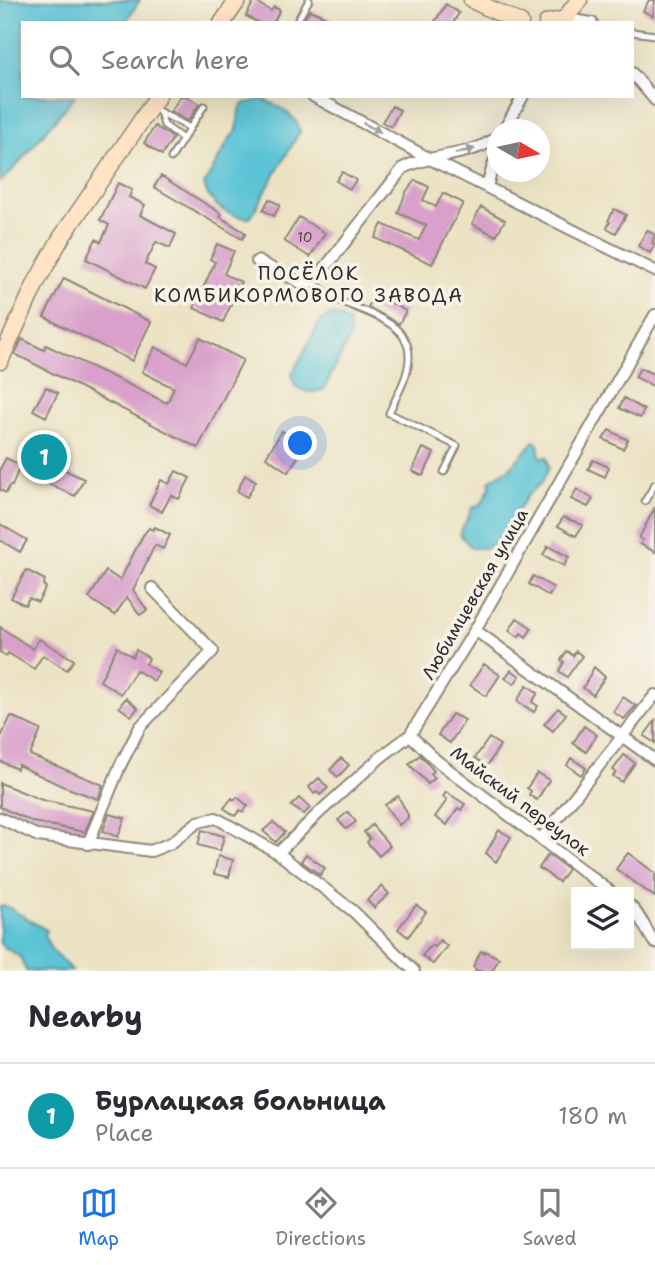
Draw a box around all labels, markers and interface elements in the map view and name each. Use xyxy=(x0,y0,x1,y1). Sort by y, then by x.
search box xyxy=(21,21,634,98)
icon: search xyxy=(45,41,83,79)
text: Search here xyxy=(101,42,250,77)
north arrow xyxy=(487,119,550,182)
one-way arrow xyxy=(362,122,381,134)
one-way arrow xyxy=(454,145,476,156)
house number: 10 xyxy=(297,228,313,246)
district label: ПОСЁЛОК КОМБИКОРМОВОГО ЗАВОДА xyxy=(154,261,464,308)
your location xyxy=(283,426,317,460)
pin: 1 xyxy=(21,431,67,483)
street label: Любимцевская улица xyxy=(416,504,534,684)
street label: Майский переулок xyxy=(445,741,595,862)
map controls xyxy=(571,887,634,950)
button: layers xyxy=(571,887,634,950)
text: Nearby xyxy=(28,996,143,1037)
text: Бурлацкая больница xyxy=(95,1083,386,1118)
text: 1 xyxy=(46,1101,56,1131)
text: 180 m xyxy=(558,1101,627,1131)
text: Place xyxy=(95,1118,154,1148)
tab: Map xyxy=(78,1184,119,1251)
tab: Directions xyxy=(276,1184,366,1251)
tab: Saved xyxy=(523,1184,577,1251)

